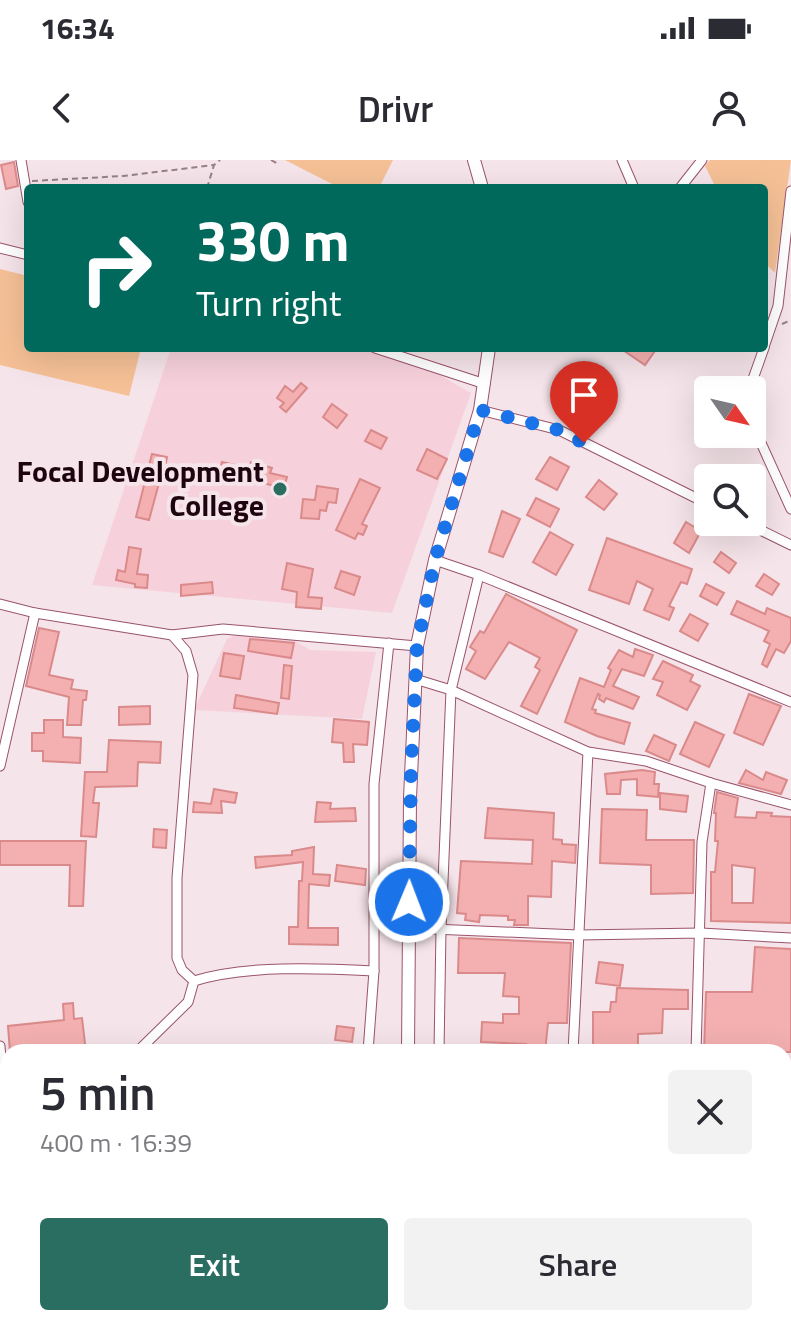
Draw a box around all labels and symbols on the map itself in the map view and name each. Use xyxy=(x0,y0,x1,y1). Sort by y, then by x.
pin xyxy=(550,361,618,443)
north arrow xyxy=(694,376,766,448)
place label: Focal Development College xyxy=(17,448,264,528)
marker: Focal Development College xyxy=(271,480,289,498)
position arrow xyxy=(367,860,451,944)

